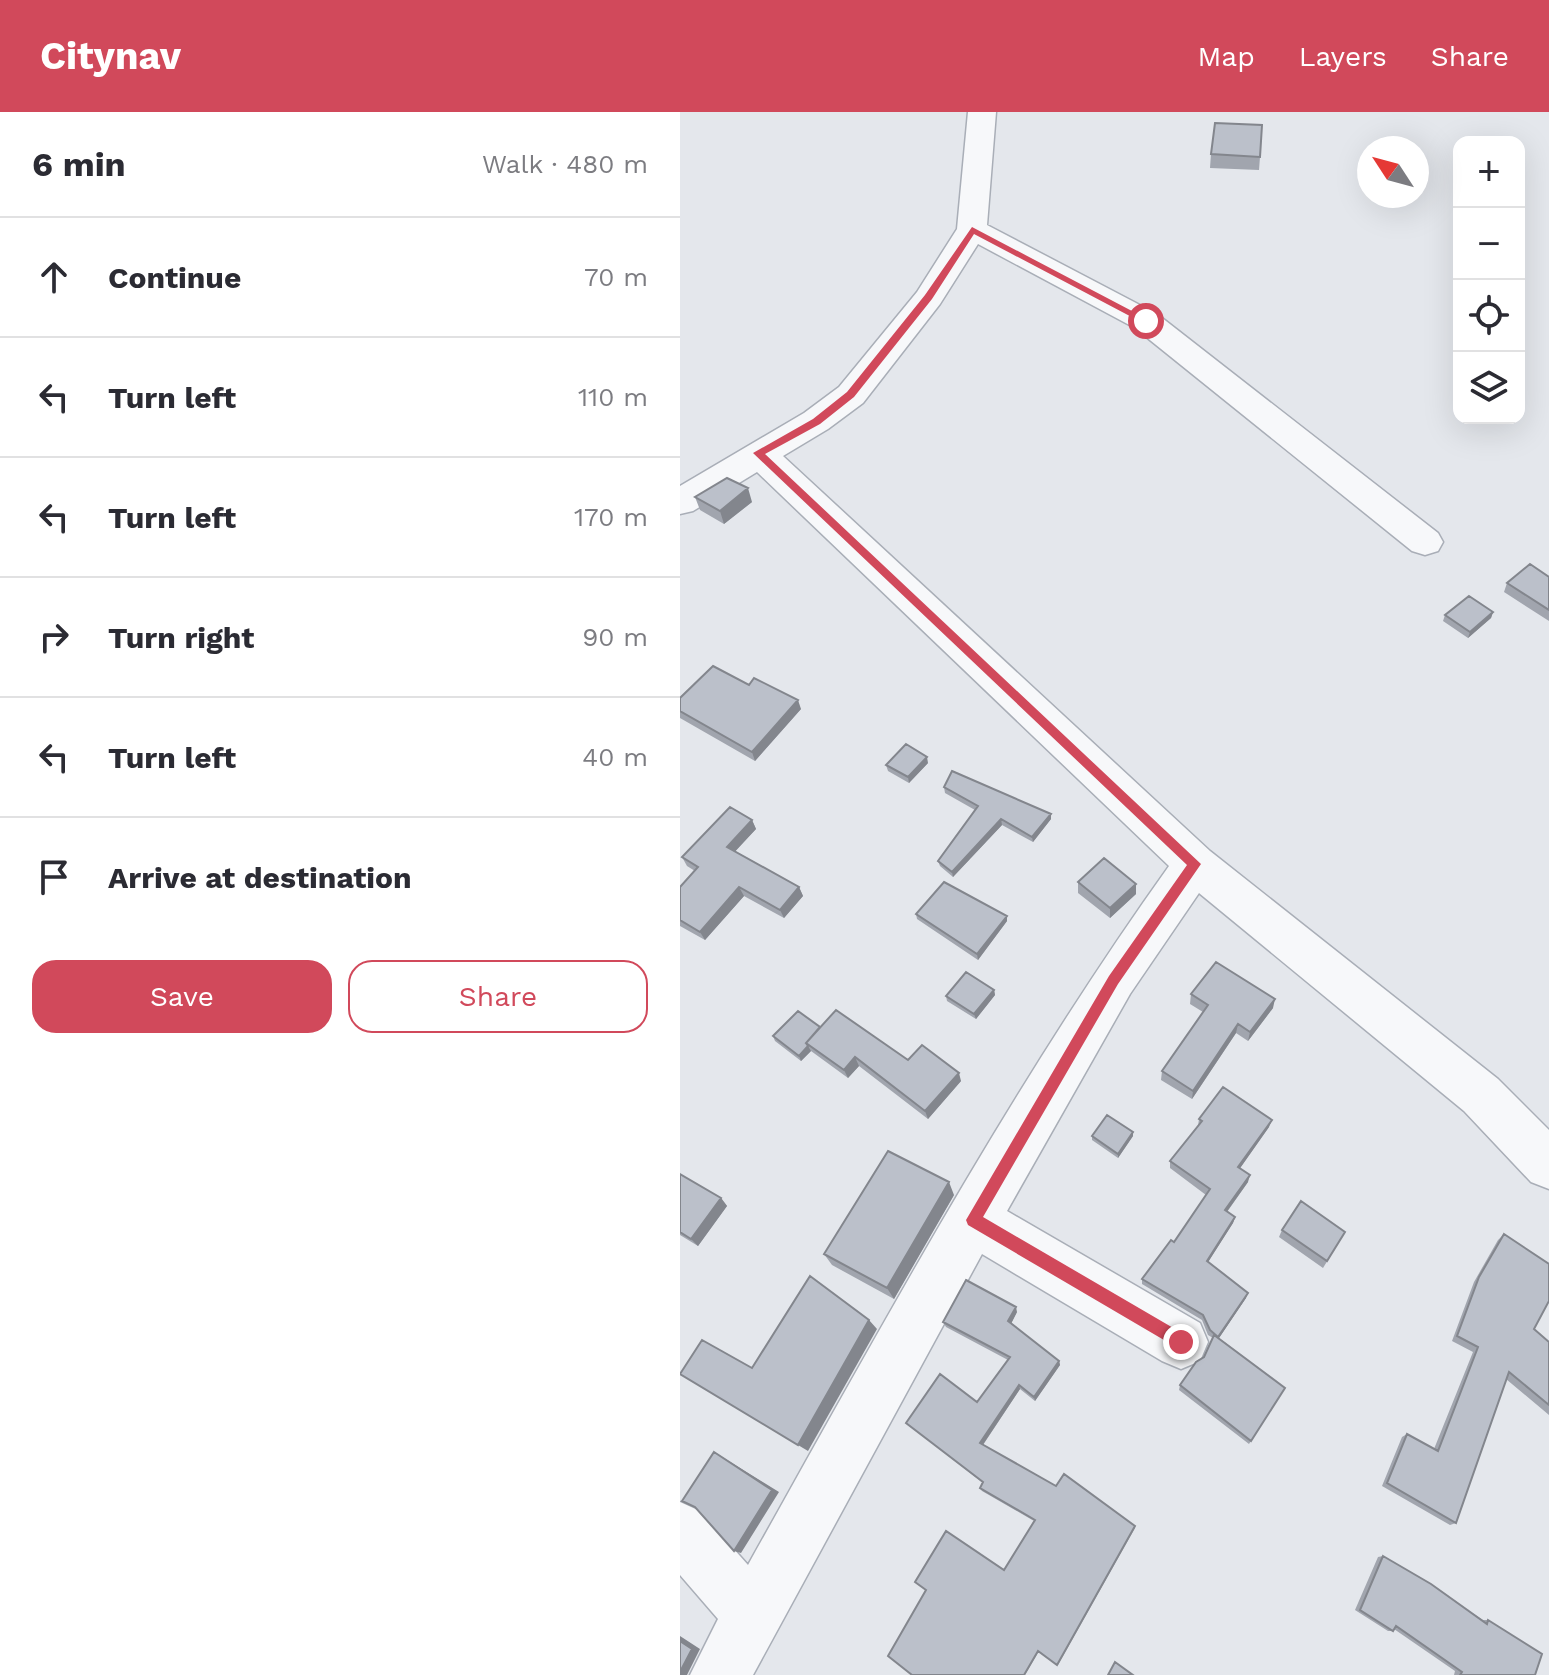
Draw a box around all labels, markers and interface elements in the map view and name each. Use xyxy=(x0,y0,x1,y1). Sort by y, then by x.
text: Citynav xyxy=(40,34,181,78)
text: Map xyxy=(1198,40,1255,73)
text: Layers xyxy=(1299,40,1387,73)
text: Share xyxy=(1431,40,1509,73)
north arrow xyxy=(1357,136,1429,208)
map controls xyxy=(1453,136,1525,424)
button: + xyxy=(1453,136,1525,208)
text: 6 min xyxy=(32,144,126,184)
text: Walk · 480 m xyxy=(482,149,648,179)
button: − xyxy=(1453,208,1525,280)
icon: ahead xyxy=(32,255,76,299)
text: Continue xyxy=(108,260,241,295)
text: 70 m xyxy=(584,262,648,292)
button: locate xyxy=(1453,280,1525,352)
route start xyxy=(1128,303,1164,339)
button: layers xyxy=(1453,352,1525,424)
icon: left xyxy=(32,375,76,419)
text: Turn left xyxy=(108,380,236,415)
text: 110 m xyxy=(578,382,648,412)
icon: left xyxy=(32,495,76,539)
text: Turn left xyxy=(108,500,236,535)
text: 170 m xyxy=(574,502,648,532)
icon: right xyxy=(32,615,76,659)
text: Turn right xyxy=(108,620,254,655)
text: 90 m xyxy=(582,622,648,652)
icon: left xyxy=(32,735,76,779)
text: Turn left xyxy=(108,740,236,775)
text: 40 m xyxy=(582,742,648,772)
icon: arrive xyxy=(32,855,76,899)
text: Arrive at destination xyxy=(108,860,412,895)
button: Save xyxy=(32,960,332,1033)
button: Share xyxy=(348,960,648,1033)
route end xyxy=(1163,1324,1199,1360)

